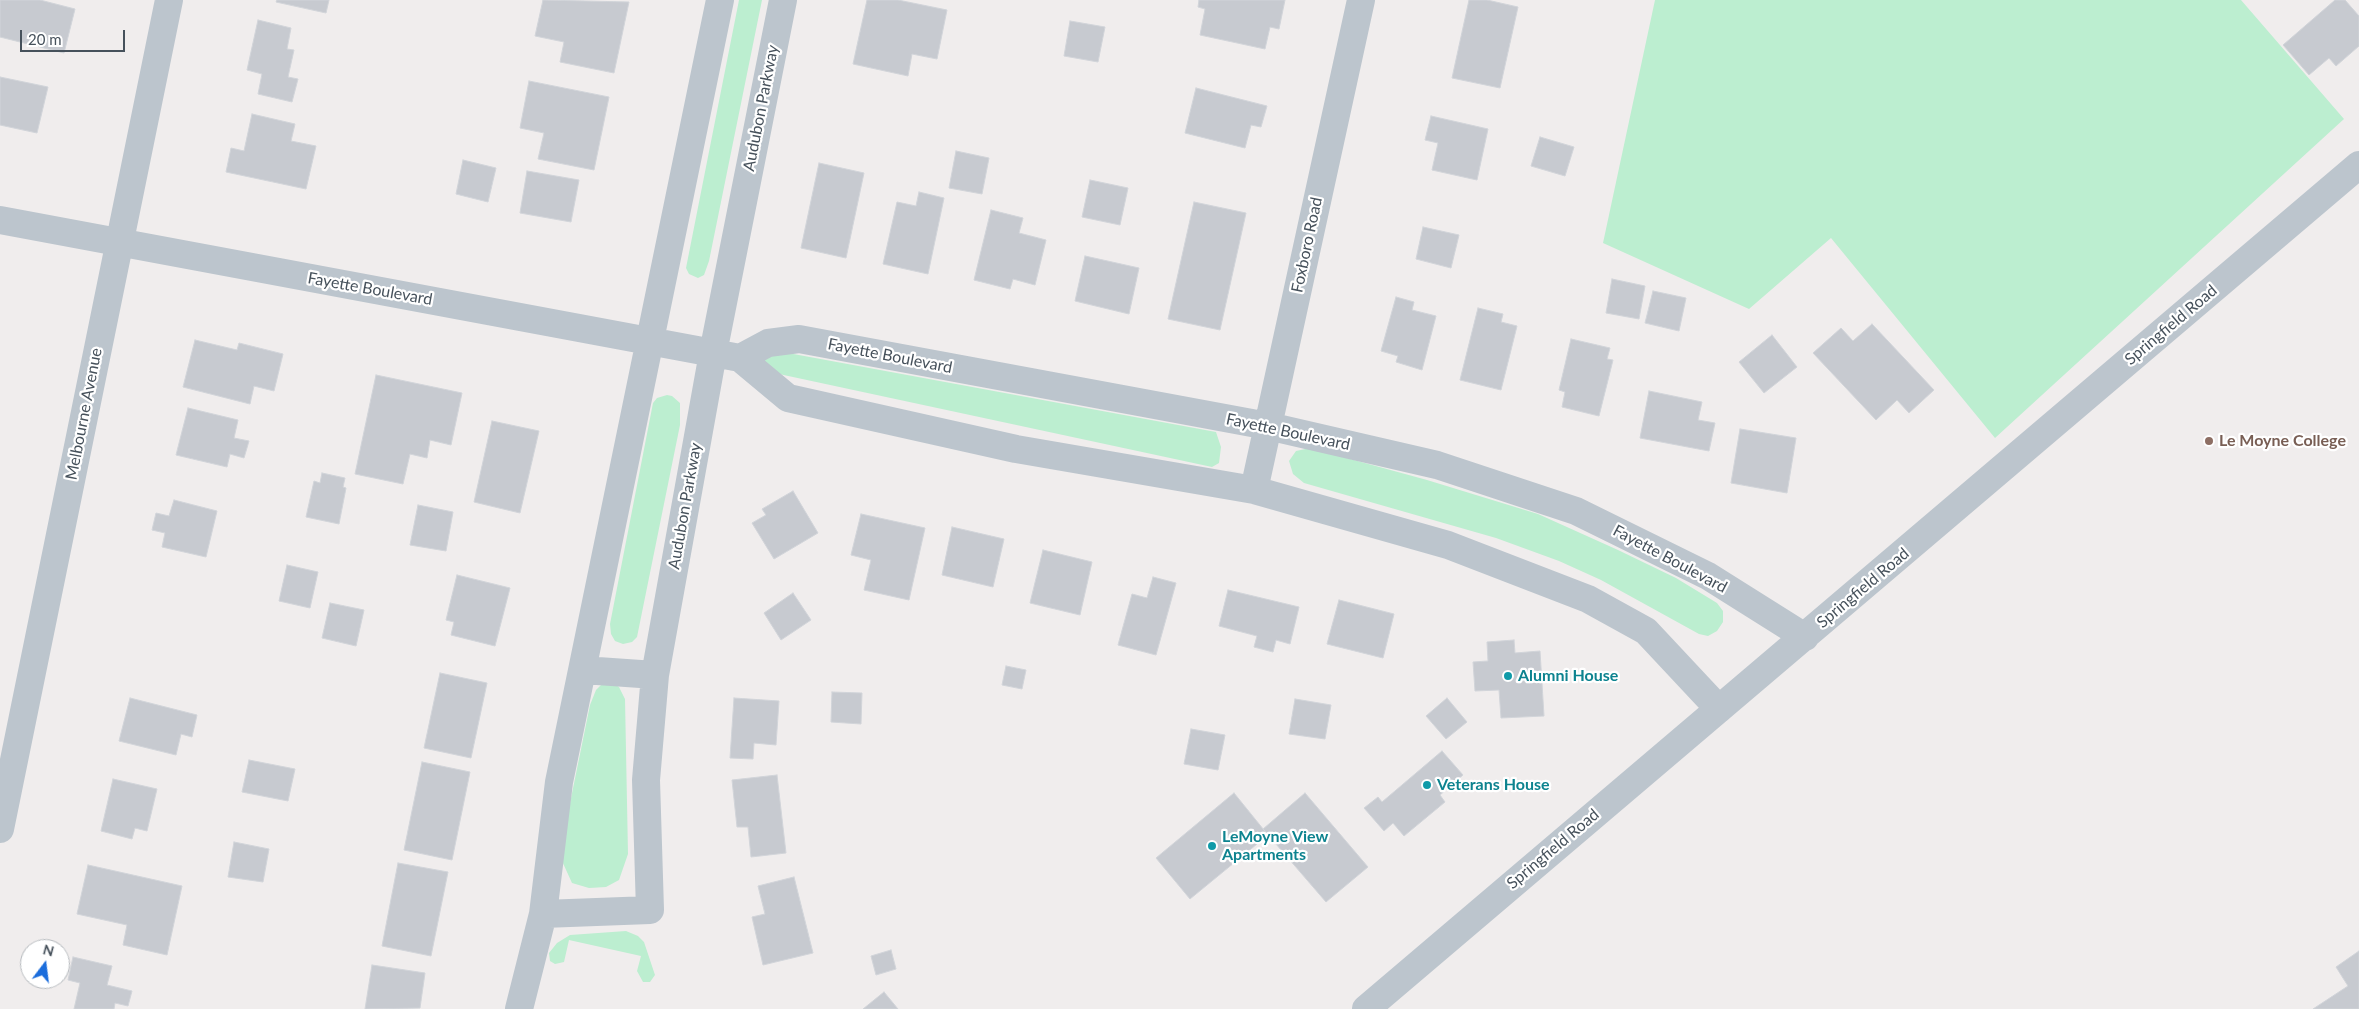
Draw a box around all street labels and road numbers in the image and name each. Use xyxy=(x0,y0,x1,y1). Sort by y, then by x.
street label: Audubon Parkway xyxy=(739,43,783,173)
street label: Foxboro Road xyxy=(1288,195,1326,295)
street label: Fayette Boulevard xyxy=(306,269,434,309)
street label: Springfield Road xyxy=(2121,281,2221,369)
street label: Fayette Boulevard xyxy=(826,335,954,377)
street label: Melbourne Avenue xyxy=(62,346,106,482)
street label: Fayette Boulevard xyxy=(1224,409,1352,455)
street label: Audubon Parkway xyxy=(664,441,706,571)
street label: Fayette Boulevard xyxy=(1610,521,1730,597)
street label: Springfield Road xyxy=(1813,544,1913,632)
street label: Springfield Road xyxy=(1503,805,1603,893)

